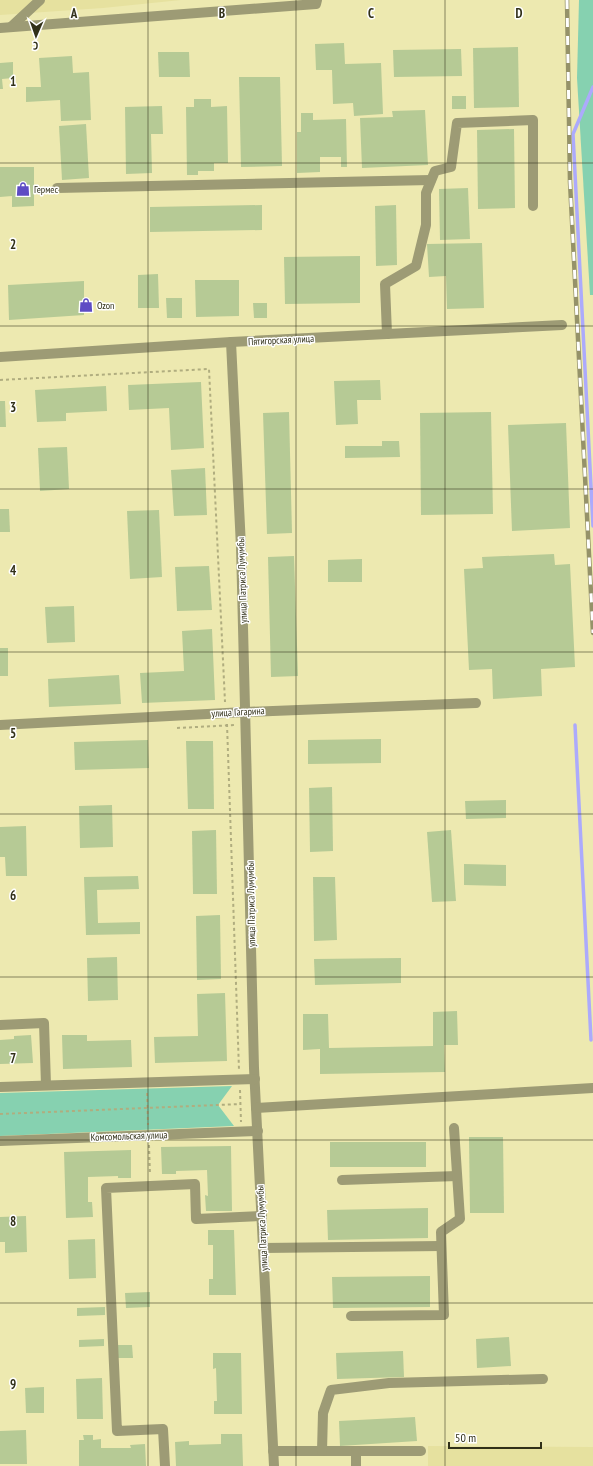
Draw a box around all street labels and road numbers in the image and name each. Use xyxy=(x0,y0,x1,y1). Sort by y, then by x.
street label: Пятигорская улица xyxy=(248,332,314,348)
street label: улица Патриса Лумумбы xyxy=(234,537,250,623)
street label: улица Гагарина xyxy=(211,704,265,720)
street label: улица Патриса Лумумбы xyxy=(244,861,258,947)
street label: Комсомольская улица xyxy=(90,1128,168,1144)
street label: улица Патриса Лумумбы xyxy=(253,1185,271,1271)

